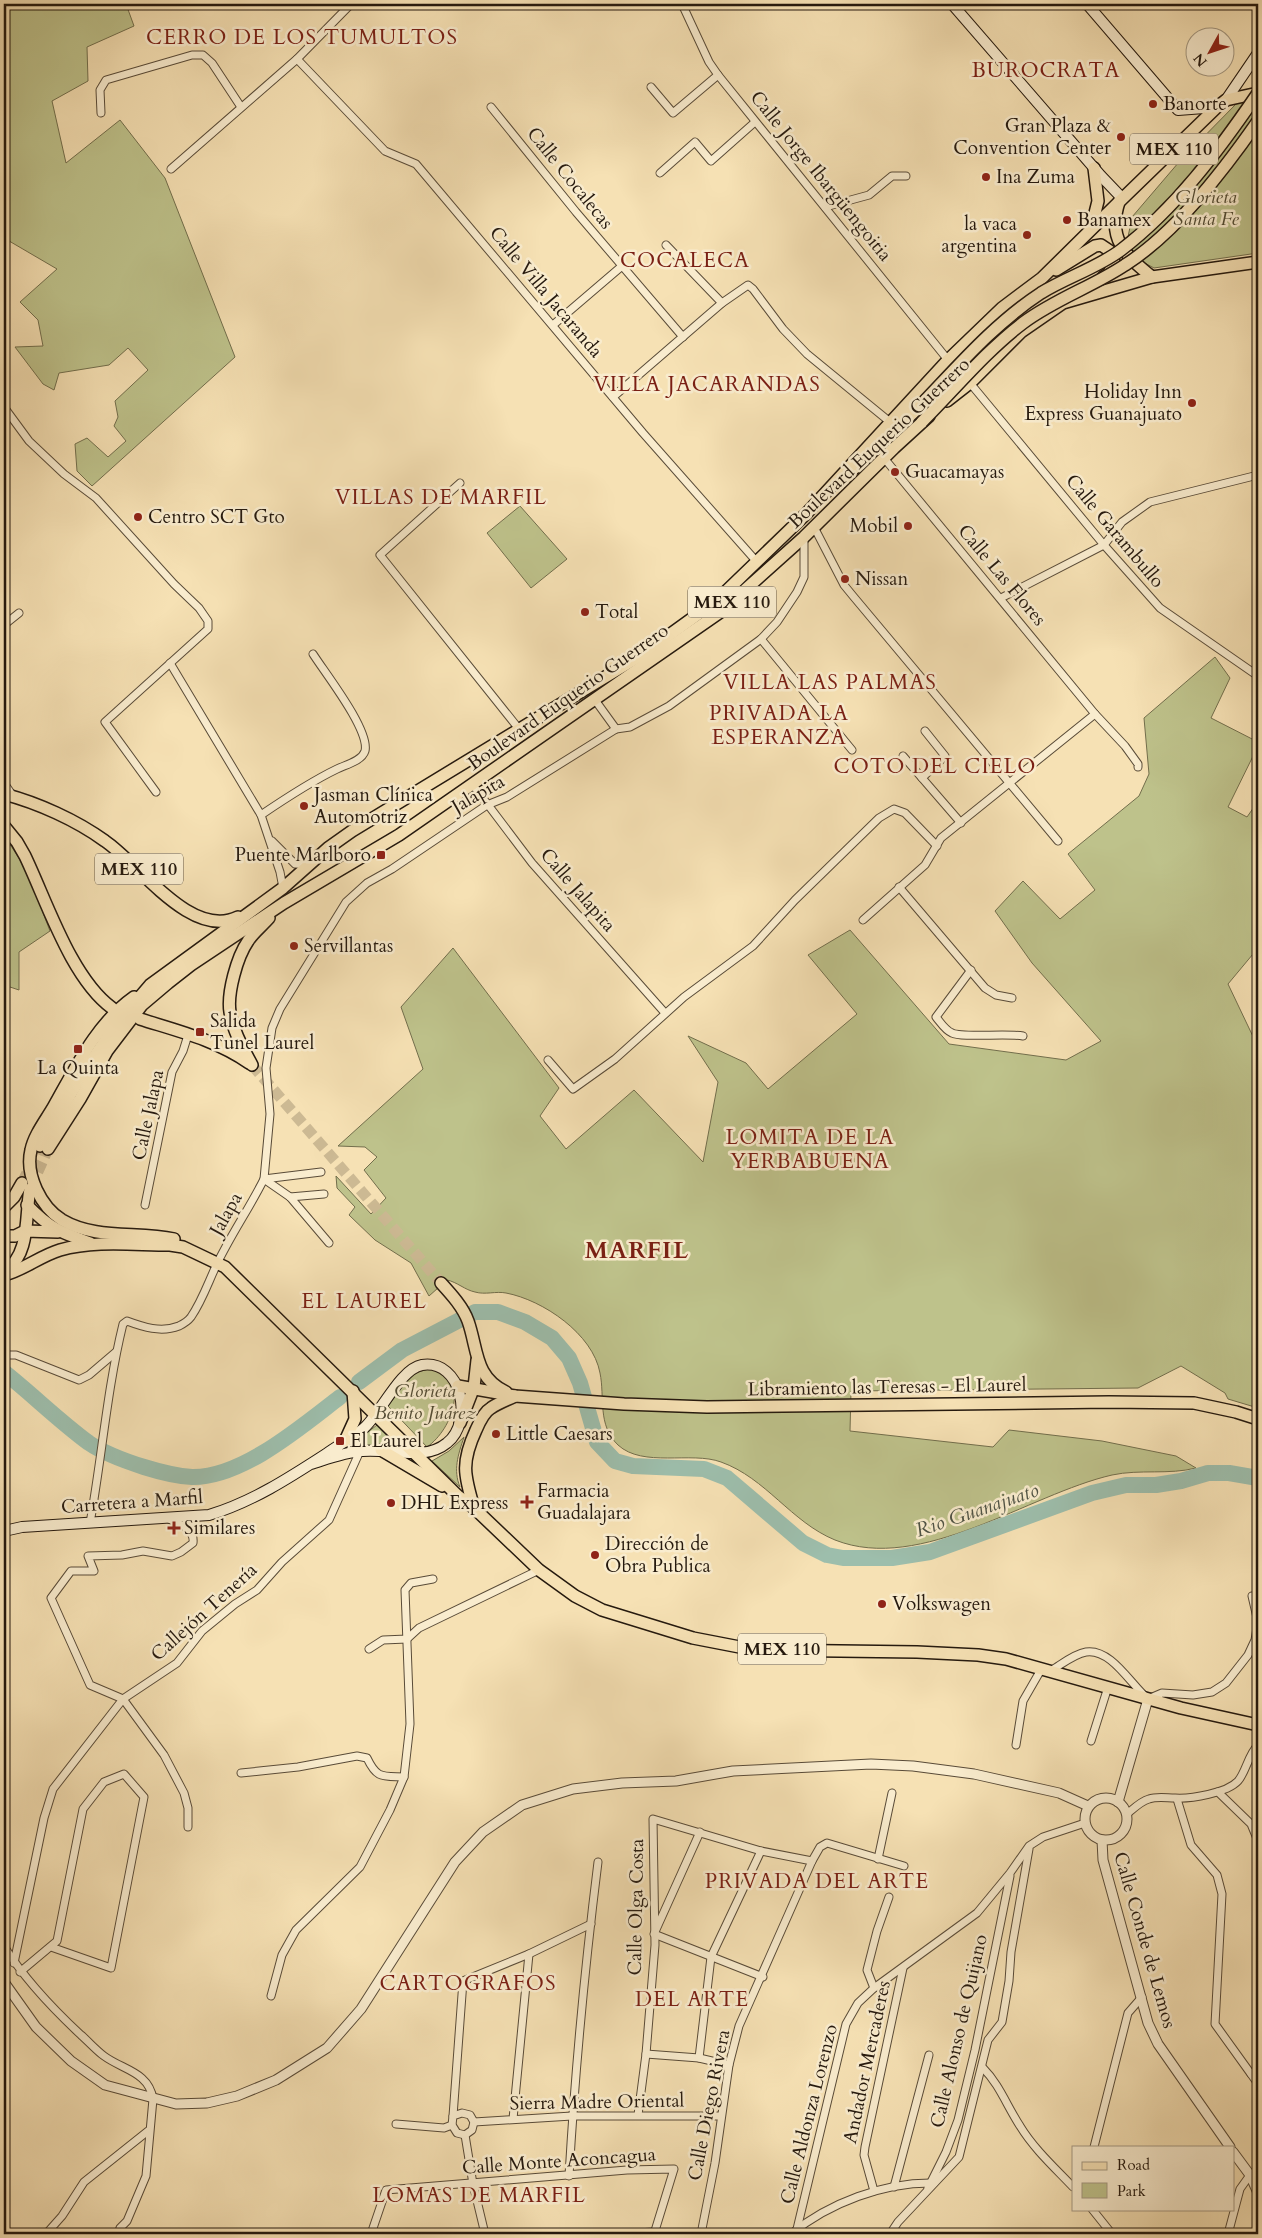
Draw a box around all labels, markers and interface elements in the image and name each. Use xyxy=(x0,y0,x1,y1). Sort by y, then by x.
district label: CERRO DE LOS TUMULTOS xyxy=(146,23,458,52)
north arrow xyxy=(1184,28,1234,78)
text: N xyxy=(1189,49,1212,71)
district label: BUROCRATA xyxy=(971,56,1121,85)
street label: Calle Jorge Ibargüengoitia xyxy=(744,85,898,267)
place label: Banorte xyxy=(1163,91,1227,117)
marker: Banorte xyxy=(1147,98,1159,110)
place label: Gran Plaza & Convention Center xyxy=(953,113,1111,161)
street label: Calle Cocalecas xyxy=(521,121,619,235)
marker: Gran Plaza & Convention Center xyxy=(1115,131,1127,143)
road number: MEX 110 xyxy=(1130,134,1218,164)
place label: Ina Zuma xyxy=(996,164,1075,190)
marker: Ina Zuma xyxy=(980,171,992,183)
park label: Glorieta Santa Fe xyxy=(1173,184,1239,232)
place label: Banamex xyxy=(1077,207,1152,233)
place label: la vaca argentina xyxy=(941,211,1017,259)
marker: Banamex xyxy=(1061,214,1073,226)
street label: Calle Villa Jacaranda xyxy=(483,221,609,363)
marker: la vaca argentina xyxy=(1021,229,1033,241)
district label: COCALECA xyxy=(620,246,750,275)
street label: Boulevard Euquerio Guerrero xyxy=(782,352,976,534)
district label: VILLA JACARANDAS xyxy=(593,370,821,399)
place label: Holiday Inn Express Guanajuato xyxy=(1024,379,1182,427)
marker: Holiday Inn Express Guanajuato xyxy=(1186,397,1198,409)
place label: Guacamayas xyxy=(905,459,1004,485)
marker: Guacamayas xyxy=(889,466,901,478)
street label: Calle Garambullo xyxy=(1060,469,1170,593)
district label: VILLAS DE MARFIL xyxy=(335,483,547,512)
place label: Centro SCT Gto xyxy=(148,504,285,530)
marker: Centro SCT Gto xyxy=(132,511,144,523)
place label: Mobil xyxy=(849,513,898,539)
street label: Calle Las Flores xyxy=(952,519,1052,631)
marker: Mobil xyxy=(902,520,914,532)
place label: Nissan xyxy=(855,566,908,592)
marker: Nissan xyxy=(839,573,851,585)
road number: MEX 110 xyxy=(688,586,776,618)
place label: Total xyxy=(595,599,638,625)
marker: Total xyxy=(579,606,591,618)
street label: Boulevard Euquerio Guerrero xyxy=(462,618,674,776)
district label: VILLA LAS PALMAS xyxy=(723,668,937,697)
district label: PRIVADA LA ESPERANZA xyxy=(709,699,849,752)
district label: COTO DEL CIELO xyxy=(834,752,1036,781)
street label: Jalapita xyxy=(444,768,509,821)
place label: Jasman Clínica Automotriz xyxy=(311,782,433,830)
marker: Jasman Clínica Automotriz xyxy=(298,800,310,812)
place label: Puente Marlboro xyxy=(235,842,371,868)
street label: Calle Jalapita xyxy=(534,842,622,938)
marker: Puente Marlboro xyxy=(375,849,387,861)
road number: MEX 110 xyxy=(95,854,183,884)
place label: Servillantas xyxy=(304,933,393,959)
marker: Servillantas xyxy=(288,940,300,952)
place label: Salida Tunel Laurel xyxy=(210,1008,314,1056)
marker: Salida Tunel Laurel xyxy=(194,1026,206,1038)
marker: La Quinta xyxy=(72,1043,84,1055)
place label: La Quinta xyxy=(37,1055,119,1081)
street label: Calle Jalapa xyxy=(126,1067,170,1163)
district label: LOMITA DE LA YERBABUENA xyxy=(725,1123,895,1176)
street label: Jalapa xyxy=(202,1188,249,1243)
district label: MARFIL xyxy=(585,1234,689,1267)
district label: EL LAUREL xyxy=(301,1287,427,1316)
street label: Libramiento las Teresas - El Laurel xyxy=(747,1372,1027,1402)
park label: Glorieta Benito Juárez xyxy=(374,1378,476,1426)
place label: Little Caesars xyxy=(506,1421,613,1447)
place label: El Laurel xyxy=(350,1428,422,1454)
marker: Little Caesars xyxy=(490,1428,502,1440)
marker: El Laurel xyxy=(334,1435,346,1447)
water label: Rio Guanajuato xyxy=(912,1476,1042,1544)
place label: Farmacia Guadalajara xyxy=(537,1478,631,1526)
street label: Carretera a Marfil xyxy=(60,1484,204,1520)
place label: DHL Express xyxy=(401,1490,508,1516)
marker: Farmacia Guadalajara xyxy=(521,1496,533,1508)
marker: DHL Express xyxy=(385,1497,397,1509)
place label: Similares xyxy=(184,1515,255,1541)
marker: Similares xyxy=(168,1522,180,1534)
place label: Dirección de Obra Publica xyxy=(605,1531,711,1579)
marker: Dirección de Obra Publica xyxy=(589,1549,601,1561)
street label: Callejón Tenería xyxy=(145,1557,263,1667)
place label: Volkswagen xyxy=(892,1591,991,1617)
marker: Volkswagen xyxy=(876,1598,888,1610)
road number: MEX 110 xyxy=(738,1634,826,1665)
street label: Calle Olga Costa xyxy=(622,1838,650,1976)
street label: Calle Conde de Lemos xyxy=(1107,1849,1183,2031)
district label: PRIVADA DEL ARTE xyxy=(705,1867,929,1896)
street label: Calle Alonso de Quijano xyxy=(924,1932,994,2130)
district label: CARTOGRAFOS xyxy=(380,1969,556,1998)
street label: Andador Mercaderes xyxy=(837,1978,897,2146)
district label: DEL ARTE xyxy=(635,1985,749,2014)
street label: Calle Aldonza Lorenzo xyxy=(774,2021,844,2207)
street label: Calle Diego Rivera xyxy=(682,2027,736,2183)
street label: Sierra Madre Oriental xyxy=(509,2087,685,2117)
street label: Calle Monte Aconcagua xyxy=(461,2141,657,2181)
legend xyxy=(1072,2146,1234,2210)
text: Road xyxy=(1117,2155,1150,2175)
district label: LOMAS DE MARFIL xyxy=(372,2181,586,2210)
text: Park xyxy=(1117,2181,1146,2201)

